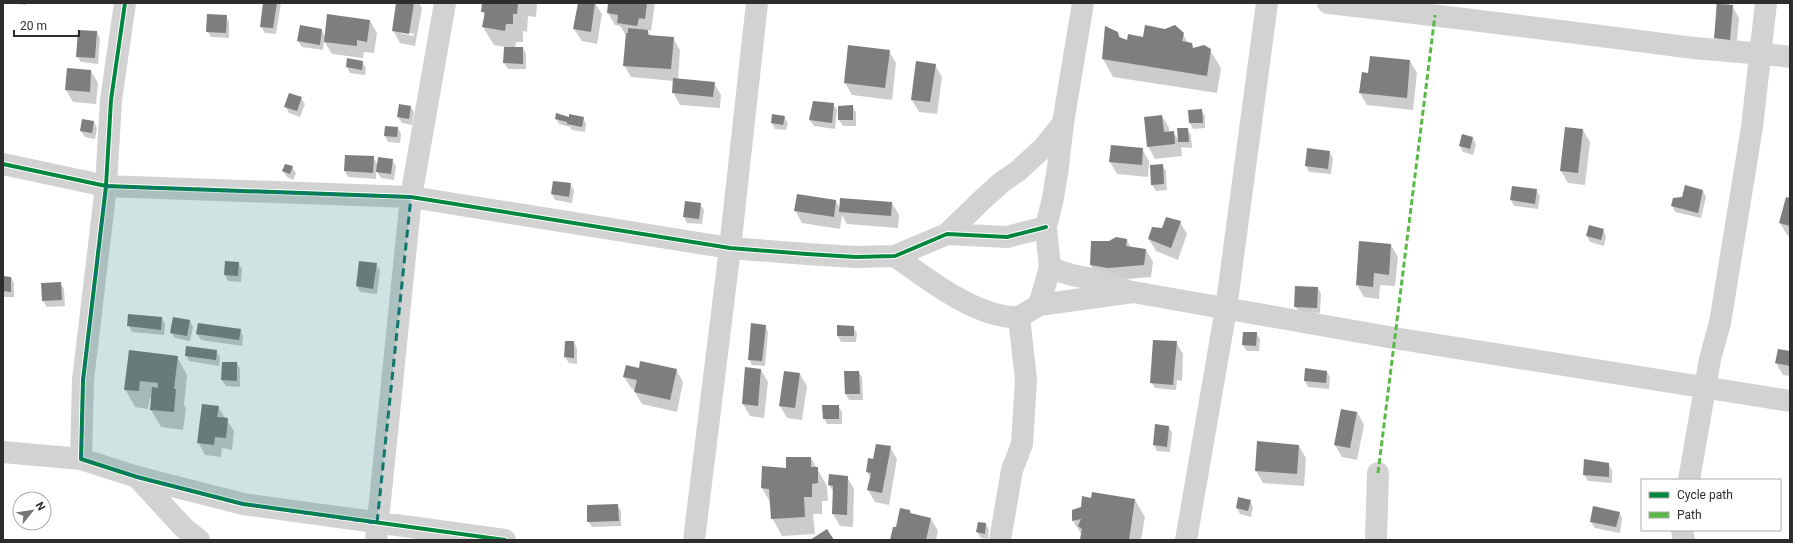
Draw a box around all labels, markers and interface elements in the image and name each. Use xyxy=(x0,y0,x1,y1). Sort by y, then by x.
scale bar xyxy=(14,12,79,38)
text: 20 m xyxy=(20,19,47,33)
legend xyxy=(1641,479,1781,531)
text: Cycle path xyxy=(1677,488,1733,502)
north arrow xyxy=(12,491,52,531)
text: N xyxy=(33,500,48,513)
text: Path xyxy=(1677,508,1702,522)

